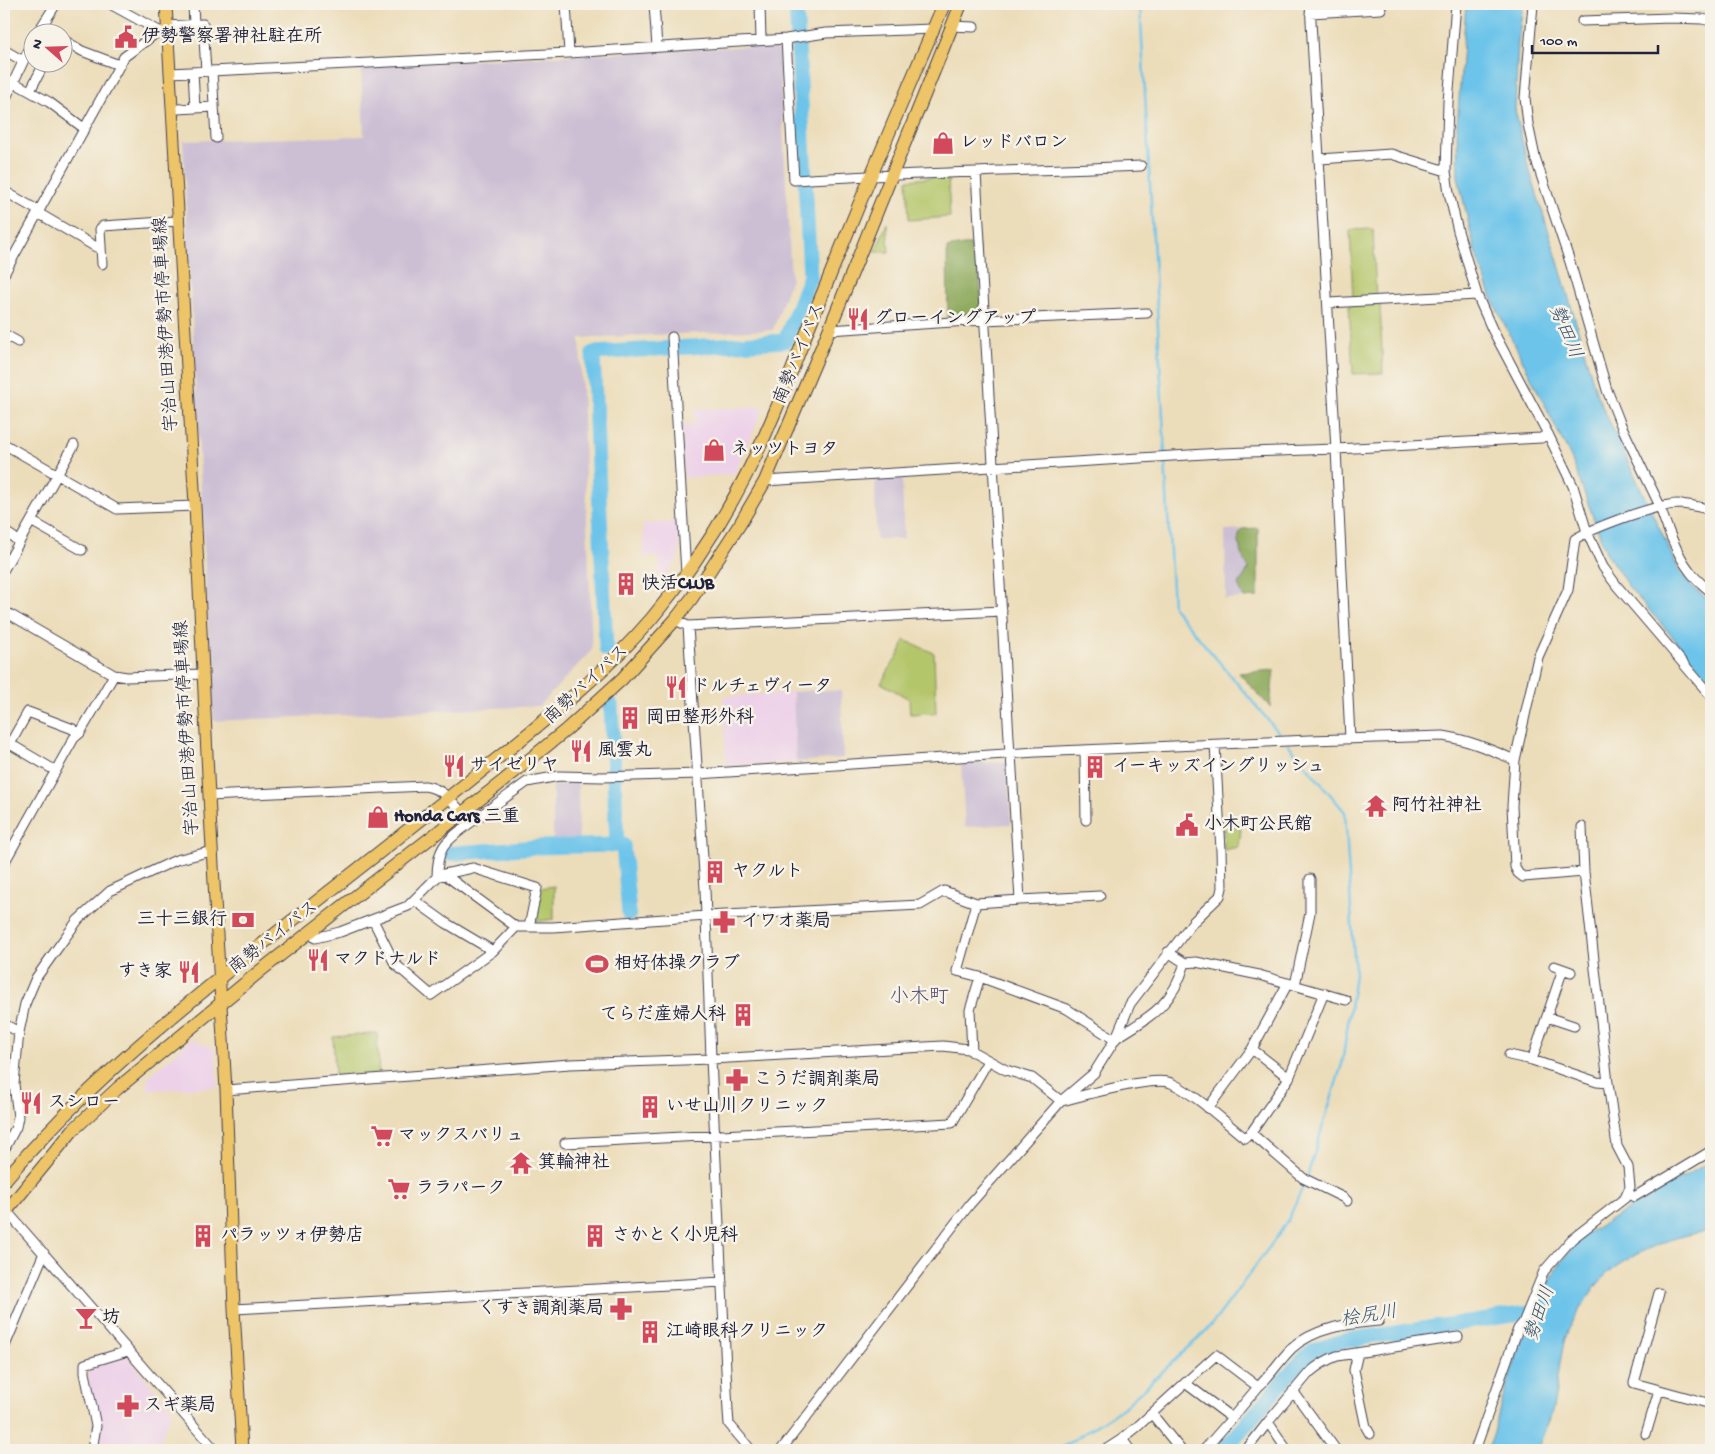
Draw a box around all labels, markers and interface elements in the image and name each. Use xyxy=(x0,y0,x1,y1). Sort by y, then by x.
north arrow xyxy=(22,22,72,72)
scale bar xyxy=(1532,22,1659,54)
public building icon: 伊勢警察署神社駐在所 xyxy=(113,24,139,50)
place label: 伊勢警察署神社駐在所 xyxy=(142,26,322,48)
text: 100 m xyxy=(1539,33,1578,51)
text: N xyxy=(29,37,48,52)
shop icon: レッドバロン xyxy=(930,130,956,156)
place label: レッドバロン xyxy=(960,133,1068,154)
street label: 宇治山田港伊勢市停車場線 xyxy=(150,216,183,432)
street label: 南勢バイパス xyxy=(769,300,830,408)
water label: 勢田川 xyxy=(1542,301,1587,363)
restaurant icon: グローイングアップ xyxy=(845,306,871,332)
place label: グローイングアップ xyxy=(874,308,1036,330)
shop icon: ネッツトヨタ xyxy=(701,437,727,463)
place label: ネッツトヨタ xyxy=(731,440,838,461)
building icon: 快活CLUB xyxy=(613,571,639,597)
place label: 快活CLUB xyxy=(642,573,715,595)
street label: 宇治山田港伊勢市停車場線 xyxy=(171,620,204,836)
street label: 南勢バイパス xyxy=(540,640,634,729)
restaurant icon: ドルチェヴィータ xyxy=(663,674,689,700)
place label: ドルチェヴィータ xyxy=(692,677,832,698)
building icon: 岡田整形外科 xyxy=(617,705,643,731)
place label: 岡田整形外科 xyxy=(646,707,754,729)
restaurant icon: 風雲丸 xyxy=(568,738,594,764)
place label: 風雲丸 xyxy=(598,740,652,762)
restaurant icon: サイゼリヤ xyxy=(441,753,467,779)
building icon: イーキッズイングリッシュ xyxy=(1082,754,1108,780)
place label: サイゼリヤ xyxy=(470,756,559,777)
place label: イーキッズイングリッシュ xyxy=(1112,756,1325,778)
temple icon: 阿竹社神社 xyxy=(1363,793,1389,819)
place label: 阿竹社神社 xyxy=(1392,795,1482,817)
shop icon: Honda Cars 三重 xyxy=(365,804,391,830)
place label: Honda Cars 三重 xyxy=(394,806,520,828)
public building icon: 小木町公民館 xyxy=(1174,812,1200,838)
place label: 小木町公民館 xyxy=(1204,814,1312,836)
building icon: ヤクルト xyxy=(702,859,728,885)
place label: ヤクルト xyxy=(732,862,803,883)
street label: 南勢バイパス xyxy=(225,896,323,979)
bank icon: 三十三銀行 xyxy=(230,907,256,933)
place label: 三十三銀行 xyxy=(137,909,227,931)
pharmacy icon: イワオ薬局 xyxy=(711,909,737,935)
place label: イワオ薬局 xyxy=(741,911,831,933)
restaurant icon: マクドナルド xyxy=(305,947,331,973)
place label: マクドナルド xyxy=(334,950,441,971)
sports icon: 相好体操クラブ xyxy=(584,951,610,977)
place label: 相好体操クラブ xyxy=(614,953,740,975)
restaurant icon: すき家 xyxy=(176,959,202,985)
place label: すき家 xyxy=(118,961,172,983)
district label: 小木町 xyxy=(889,985,949,1010)
building icon: てらだ産婦人科 xyxy=(730,1002,756,1028)
place label: てらだ産婦人科 xyxy=(600,1004,726,1026)
pharmacy icon: こうだ調剤薬局 xyxy=(724,1067,750,1093)
place label: こうだ調剤薬局 xyxy=(754,1069,880,1091)
restaurant icon: スシロー xyxy=(18,1090,44,1116)
place label: スシロー xyxy=(48,1093,120,1114)
building icon: いせ山川クリニック xyxy=(637,1094,663,1120)
place label: いせ山川クリニック xyxy=(666,1096,828,1118)
supermarket icon: マックスバリュ xyxy=(369,1123,395,1149)
place label: マックスバリュ xyxy=(398,1126,524,1147)
temple icon: 箕輪神社 xyxy=(508,1150,534,1176)
place label: 箕輪神社 xyxy=(538,1152,610,1174)
supermarket icon: ララパーク xyxy=(386,1176,412,1202)
place label: ララパーク xyxy=(416,1179,505,1200)
building icon: パラッツォ伊勢店 xyxy=(190,1223,216,1249)
building icon: さかとく小児科 xyxy=(582,1223,608,1249)
place label: パラッツォ伊勢店 xyxy=(220,1225,364,1247)
place label: さかとく小児科 xyxy=(612,1225,738,1247)
water label: 勢田川 xyxy=(1520,1283,1561,1345)
pharmacy icon: くすき調剤薬局 xyxy=(608,1296,634,1322)
place label: くすき調剤薬局 xyxy=(478,1298,604,1320)
water label: 桧尻川 xyxy=(1339,1300,1399,1333)
bar icon: 坊 xyxy=(73,1305,99,1331)
place label: 坊 xyxy=(102,1308,120,1329)
building icon: 江崎眼科クリニック xyxy=(637,1319,663,1345)
place label: 江崎眼科クリニック xyxy=(666,1321,828,1343)
pharmacy icon: スギ薬局 xyxy=(115,1393,141,1419)
place label: スギ薬局 xyxy=(144,1395,216,1417)

